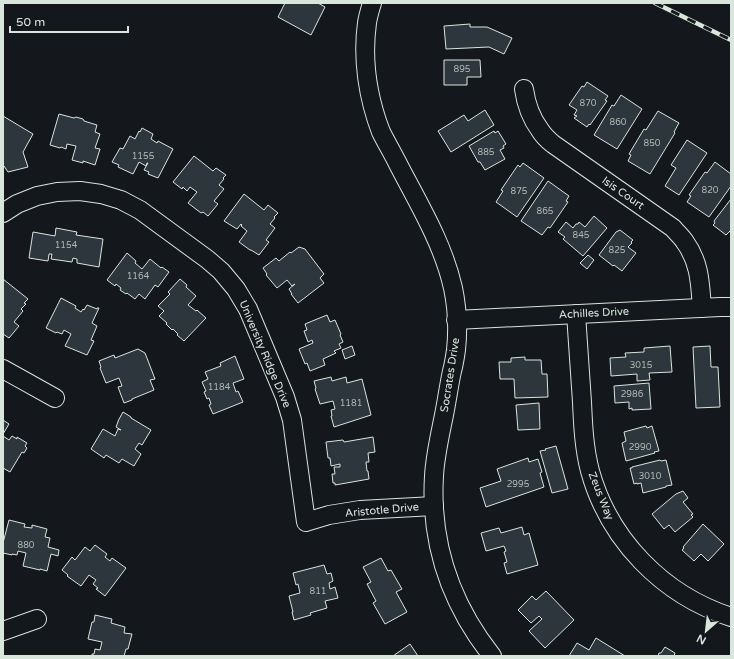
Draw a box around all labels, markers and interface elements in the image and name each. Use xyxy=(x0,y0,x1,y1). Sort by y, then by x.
scale bar xyxy=(10,8,128,34)
text: 50 m xyxy=(16,15,45,29)
house number: 895 xyxy=(454,64,471,75)
house number: 870 xyxy=(580,98,597,109)
house number: 860 xyxy=(610,117,627,128)
house number: 850 xyxy=(644,138,661,149)
house number: 885 xyxy=(478,147,495,158)
house number: 1155 xyxy=(132,151,155,162)
street label: Isis Court xyxy=(599,174,647,212)
house number: 820 xyxy=(702,185,719,196)
house number: 875 xyxy=(511,186,528,197)
house number: 865 xyxy=(537,206,554,217)
house number: 845 xyxy=(573,230,590,241)
house number: 1154 xyxy=(55,240,78,251)
house number: 825 xyxy=(609,245,626,256)
house number: 1164 xyxy=(127,271,150,282)
street label: University Ridge Drive xyxy=(236,298,294,410)
street label: Achilles Drive xyxy=(559,305,629,321)
street label: Socrates Drive xyxy=(438,337,462,413)
house number: 3015 xyxy=(630,360,653,371)
house number: 1184 xyxy=(208,382,231,393)
house number: 2986 xyxy=(621,389,644,400)
house number: 1181 xyxy=(340,398,362,409)
house number: 2990 xyxy=(629,442,652,453)
street label: Zeus Way xyxy=(585,470,617,522)
house number: 3010 xyxy=(639,471,662,482)
house number: 2995 xyxy=(507,479,530,490)
street label: Aristotle Drive xyxy=(344,500,420,520)
house number: 880 xyxy=(18,540,35,551)
house number: 811 xyxy=(310,586,326,597)
north arrow xyxy=(686,611,726,651)
text: N xyxy=(695,632,708,647)

